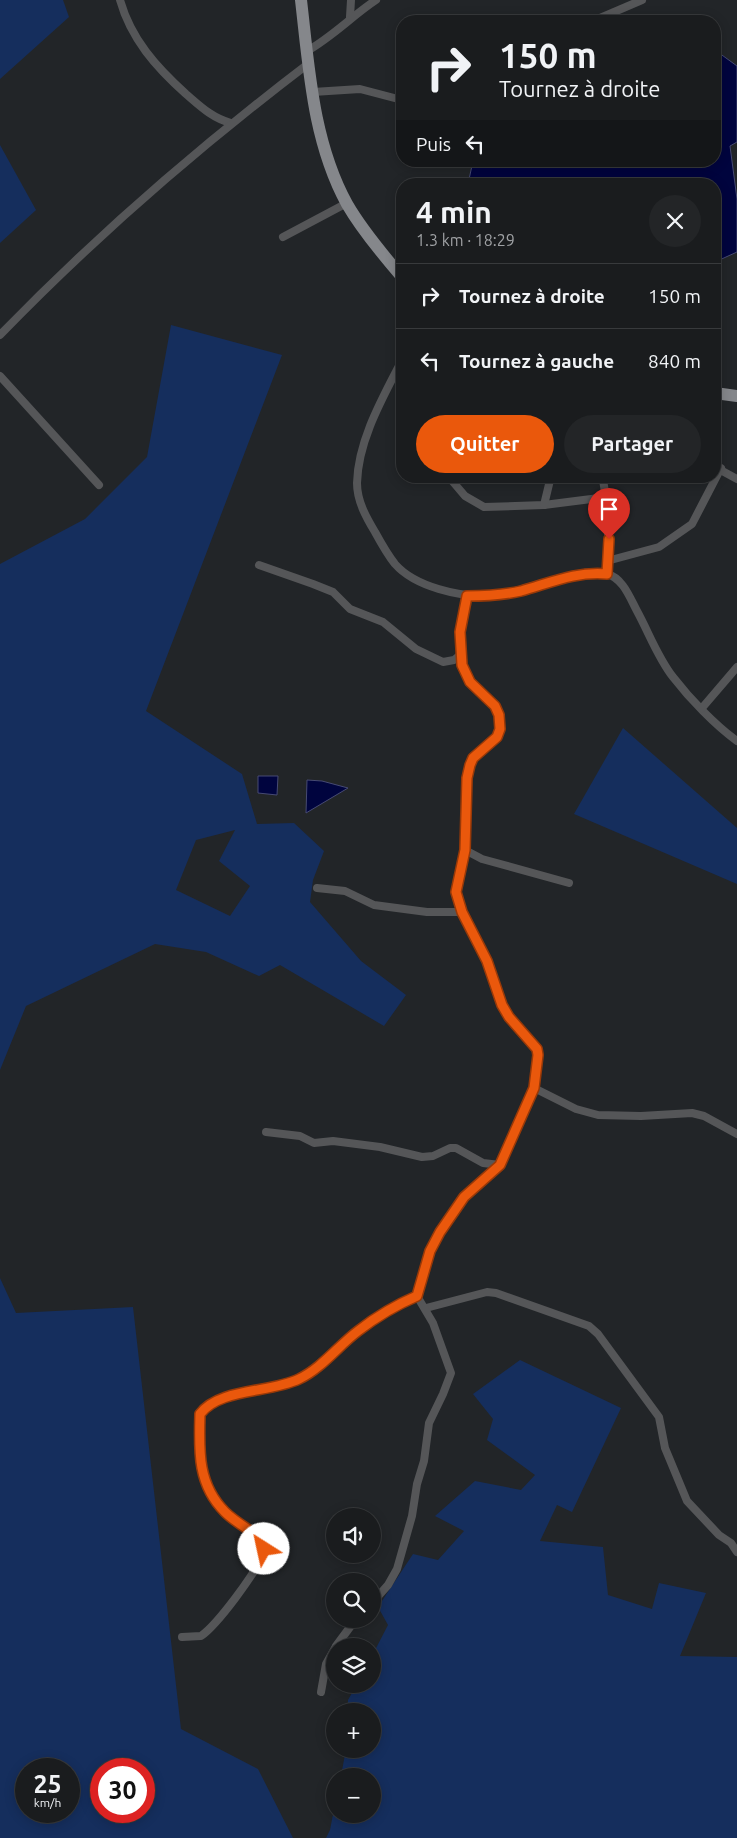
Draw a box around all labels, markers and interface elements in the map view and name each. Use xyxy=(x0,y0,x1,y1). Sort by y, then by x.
icon: right xyxy=(416,35,481,100)
text: 150 m xyxy=(499,35,597,75)
text: Tournez à droite xyxy=(499,76,660,101)
icon: left xyxy=(461,130,489,158)
text: Puis xyxy=(416,133,451,155)
text: 4 min xyxy=(416,195,492,229)
button: close xyxy=(649,195,701,247)
text: 1.3 km · 18:29 xyxy=(416,231,515,249)
icon: right xyxy=(416,282,444,310)
text: Tournez à droite xyxy=(459,285,605,307)
text: 150 m xyxy=(648,285,701,307)
icon: left xyxy=(416,347,444,375)
text: Tournez à gauche xyxy=(459,350,614,372)
text: 840 m xyxy=(648,350,701,372)
button: Quitter xyxy=(416,415,554,473)
button: Partager xyxy=(564,415,701,473)
pin xyxy=(588,488,630,539)
icon: arrive xyxy=(595,495,623,523)
map controls xyxy=(326,1508,381,1823)
button: sound xyxy=(326,1508,381,1563)
position arrow xyxy=(237,1522,289,1574)
button: search xyxy=(326,1573,381,1628)
button: layers xyxy=(326,1638,381,1693)
button: + xyxy=(326,1703,381,1758)
speed limit sign: 30 xyxy=(90,1758,155,1823)
button: − xyxy=(326,1768,381,1823)
text: 25 xyxy=(33,1770,62,1798)
text: km/h xyxy=(34,1796,61,1809)

